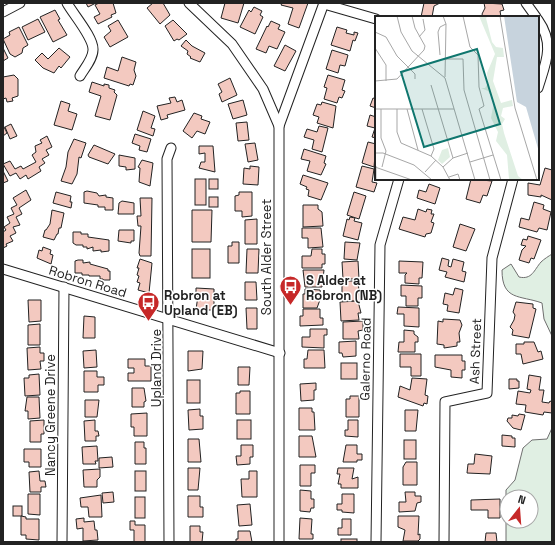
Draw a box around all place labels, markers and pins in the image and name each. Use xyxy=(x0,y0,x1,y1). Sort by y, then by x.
place label: S Alder at Robron (NB) xyxy=(306,272,382,304)
bus stop icon: S Alder at Robron (NB) xyxy=(277,274,303,307)
place label: Robron at Upland (EB) xyxy=(164,287,238,319)
bus stop icon: Robron at Upland (EB) xyxy=(136,289,162,322)

